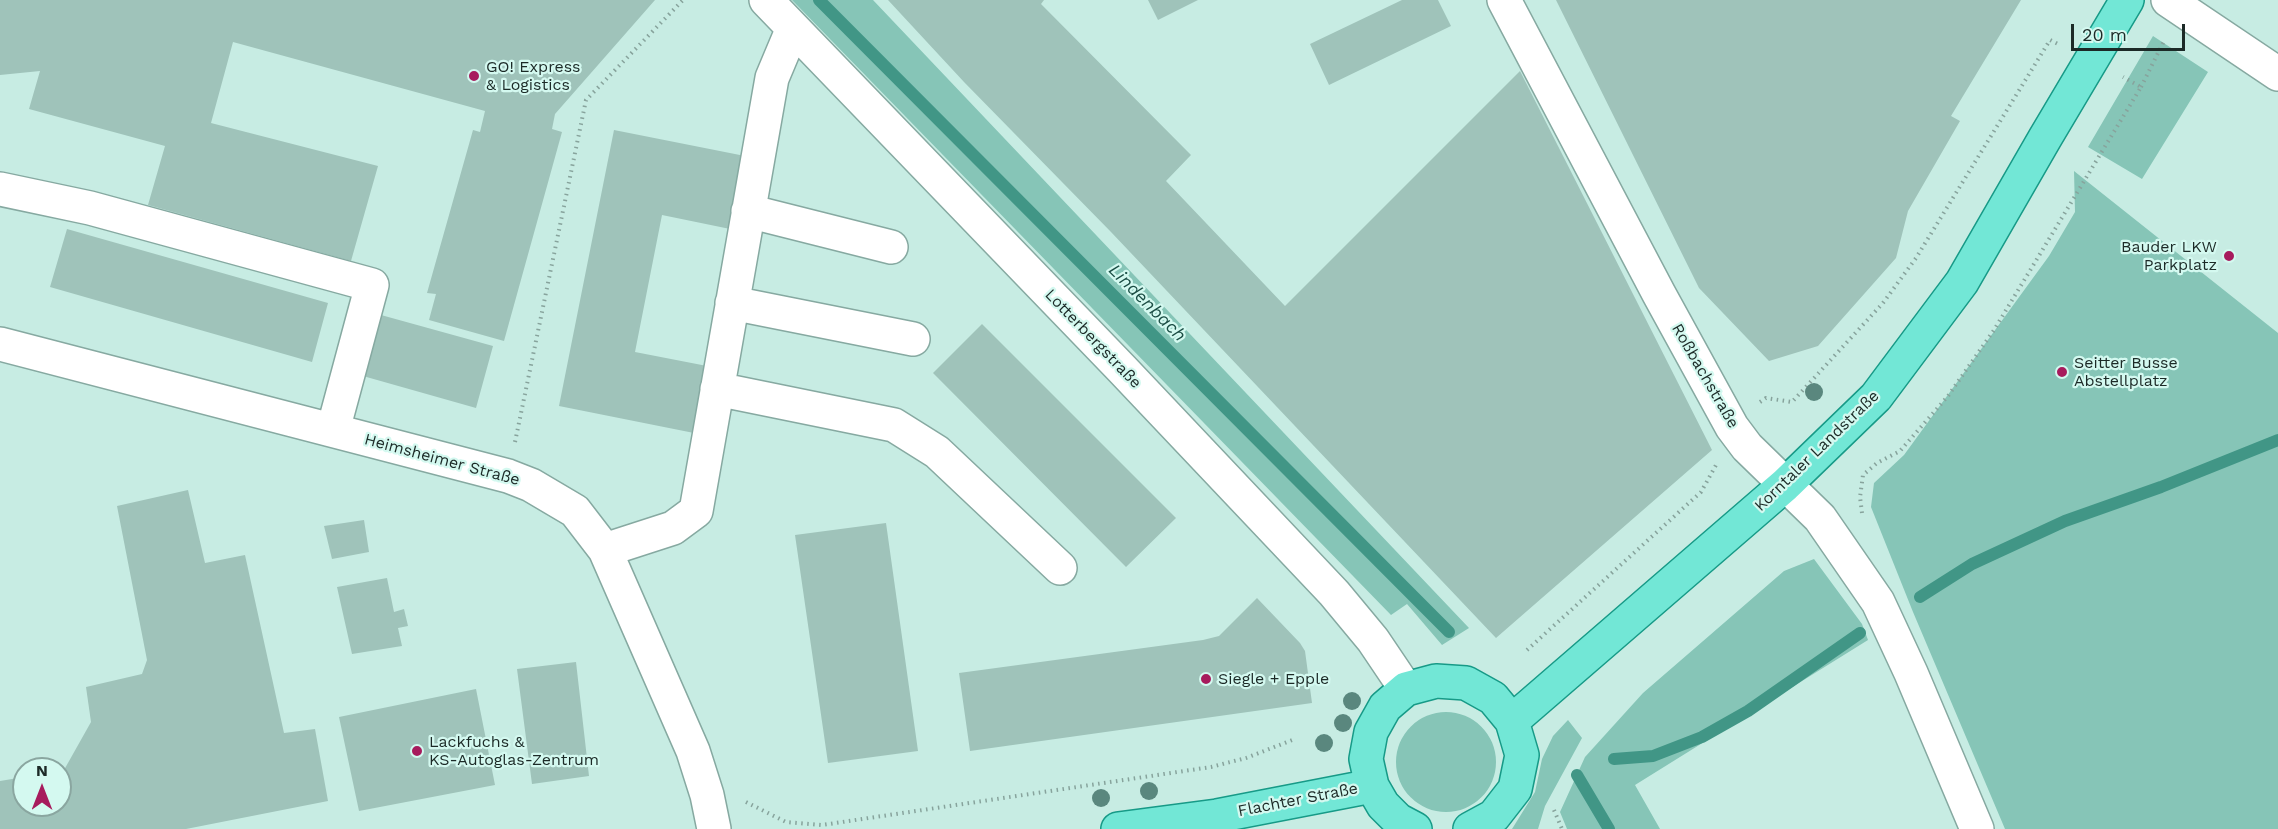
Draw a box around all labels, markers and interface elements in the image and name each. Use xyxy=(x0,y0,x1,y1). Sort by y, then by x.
scale bar xyxy=(2074,12,2188,50)
text: 20 m xyxy=(2082,24,2127,45)
place label: GO! Express & Logistics xyxy=(486,57,580,95)
marker: GO! Express & Logistics xyxy=(467,69,481,83)
place label: Bauder LKW Parkplatz xyxy=(2121,237,2217,275)
marker: Bauder LKW Parkplatz xyxy=(2222,249,2236,263)
water label: Lindenbach xyxy=(1104,260,1190,346)
street label: Lotterbergstraße xyxy=(1041,285,1145,393)
street label: Roßbachstraße xyxy=(1667,320,1743,432)
place label: Seitter Busse Abstellplatz xyxy=(2074,353,2178,391)
marker: Seitter Busse Abstellplatz xyxy=(2055,365,2069,379)
street label: Korntaler Landstraße xyxy=(1751,387,1883,515)
street label: Heimsheimer Straße xyxy=(362,430,522,490)
place label: Siegle + Epple xyxy=(1218,669,1329,689)
marker: Siegle + Epple xyxy=(1199,672,1213,686)
place label: Lackfuchs & KS-Autoglas-Zentrum xyxy=(429,732,599,770)
marker: Lackfuchs & KS-Autoglas-Zentrum xyxy=(410,744,424,758)
north arrow xyxy=(12,757,72,817)
text: N xyxy=(36,761,48,780)
street label: Flachter Straße xyxy=(1236,779,1360,821)

